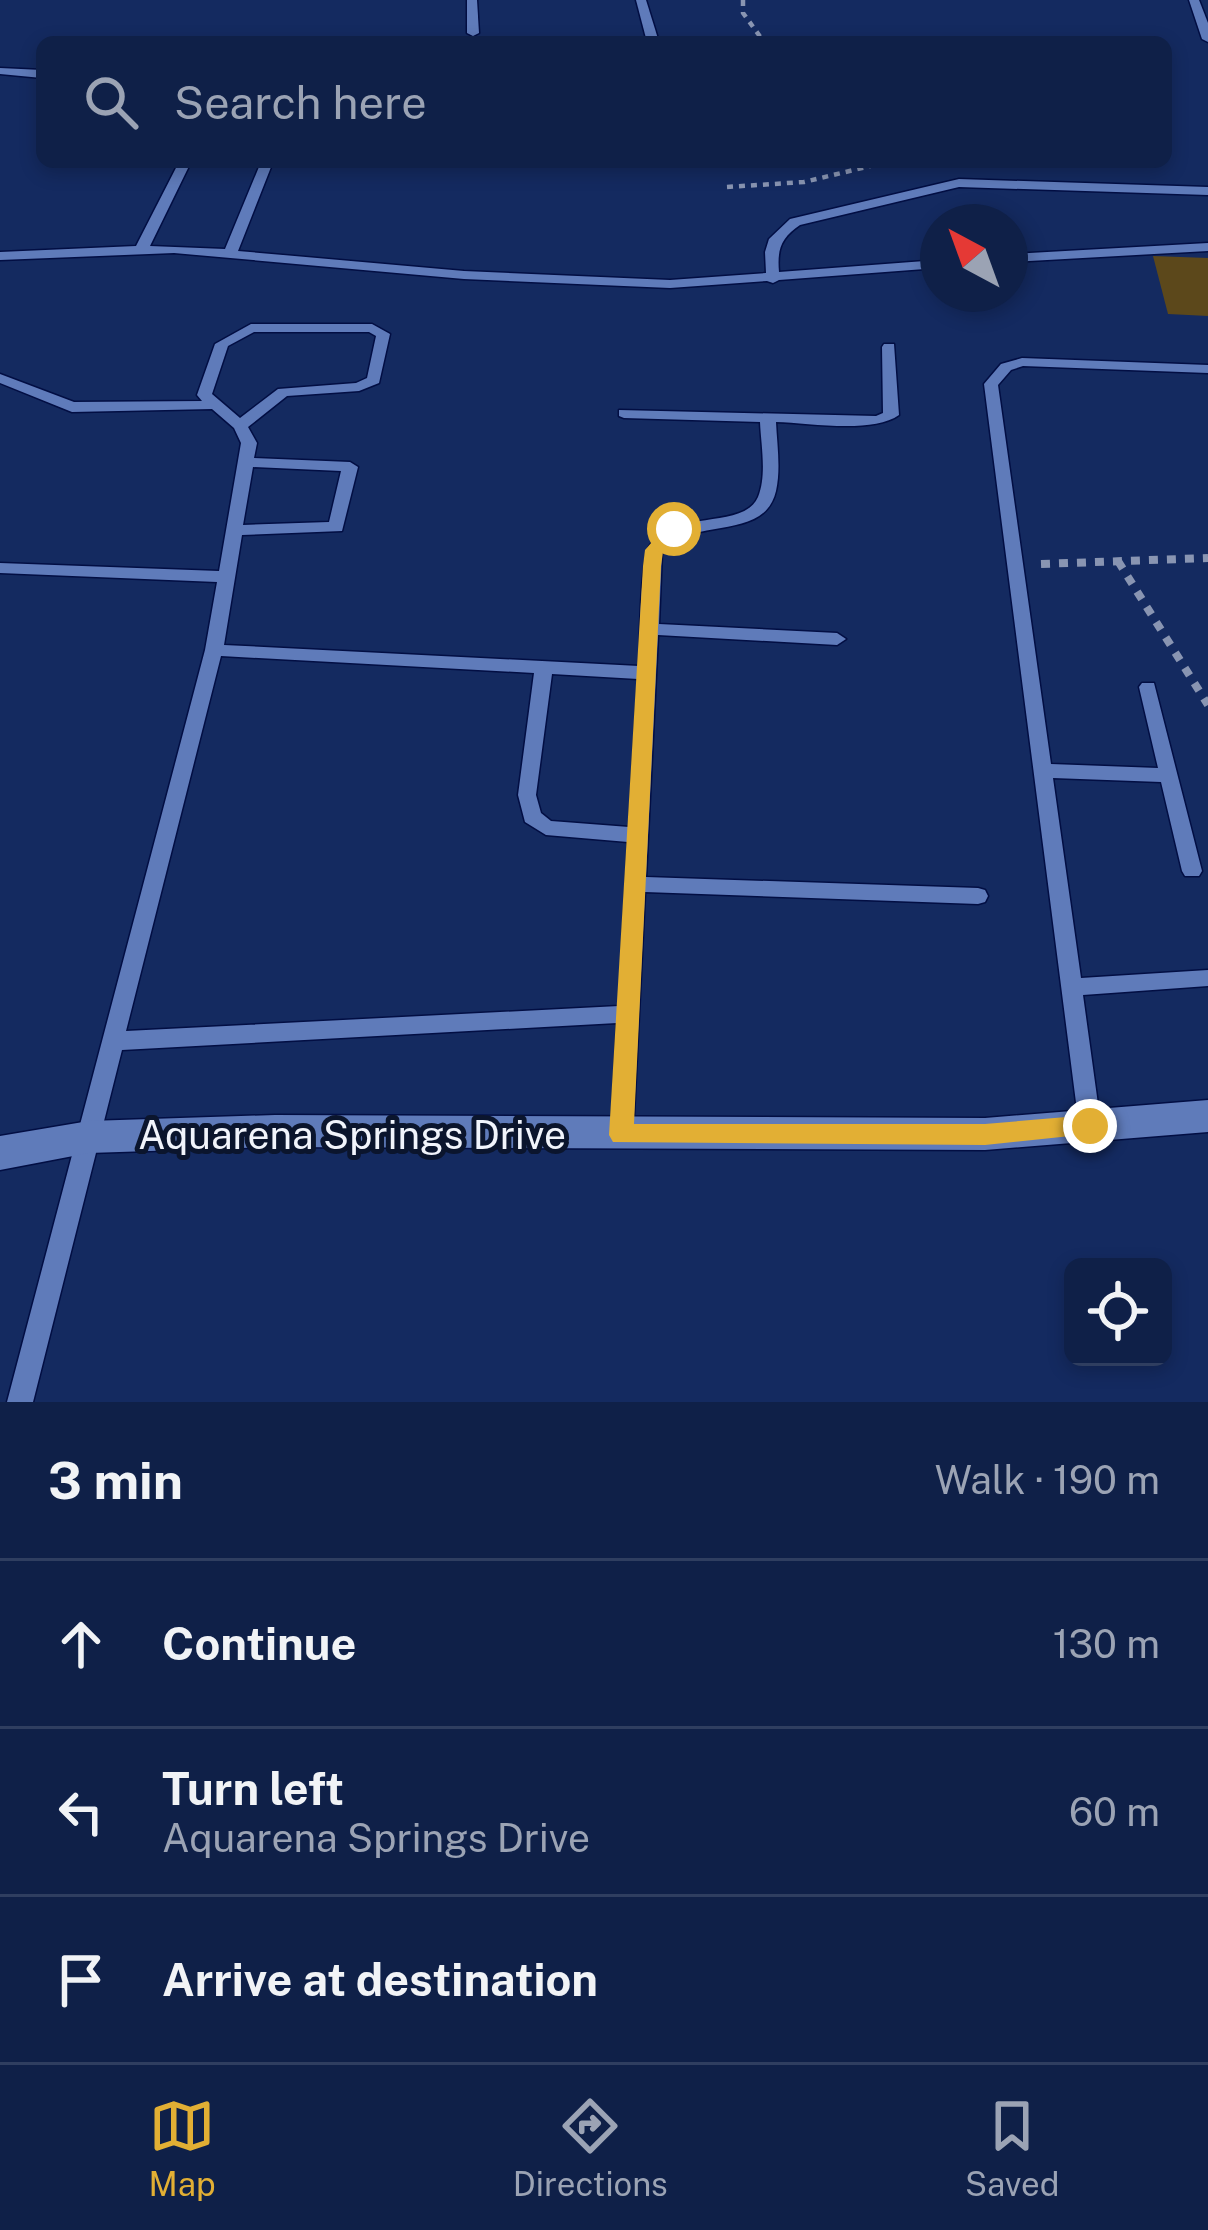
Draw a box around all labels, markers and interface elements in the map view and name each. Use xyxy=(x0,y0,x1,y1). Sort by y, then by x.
search box xyxy=(36,36,1172,168)
icon: search xyxy=(78,69,144,135)
text: Search here xyxy=(174,76,427,129)
north arrow xyxy=(920,204,1028,312)
route start xyxy=(647,502,701,556)
route end xyxy=(1063,1099,1117,1153)
street label: Aquarena Springs Drive xyxy=(138,1112,566,1158)
map controls xyxy=(1064,1258,1172,1366)
button: locate xyxy=(1064,1258,1172,1366)
text: 3 min xyxy=(48,1451,183,1510)
text: Walk · 190 m xyxy=(935,1457,1160,1503)
icon: ahead xyxy=(48,1611,114,1677)
text: Continue xyxy=(162,1617,356,1670)
text: 130 m xyxy=(1053,1621,1160,1667)
text: Turn left xyxy=(162,1762,344,1815)
icon: left xyxy=(48,1779,114,1845)
text: 60 m xyxy=(1069,1789,1160,1835)
text: Aquarena Springs Drive xyxy=(162,1815,590,1861)
icon: arrive xyxy=(48,1947,114,2013)
text: Arrive at destination xyxy=(162,1953,598,2006)
tab: Map xyxy=(149,2093,216,2203)
tab: Directions xyxy=(513,2093,668,2203)
tab: Saved xyxy=(965,2093,1059,2203)

